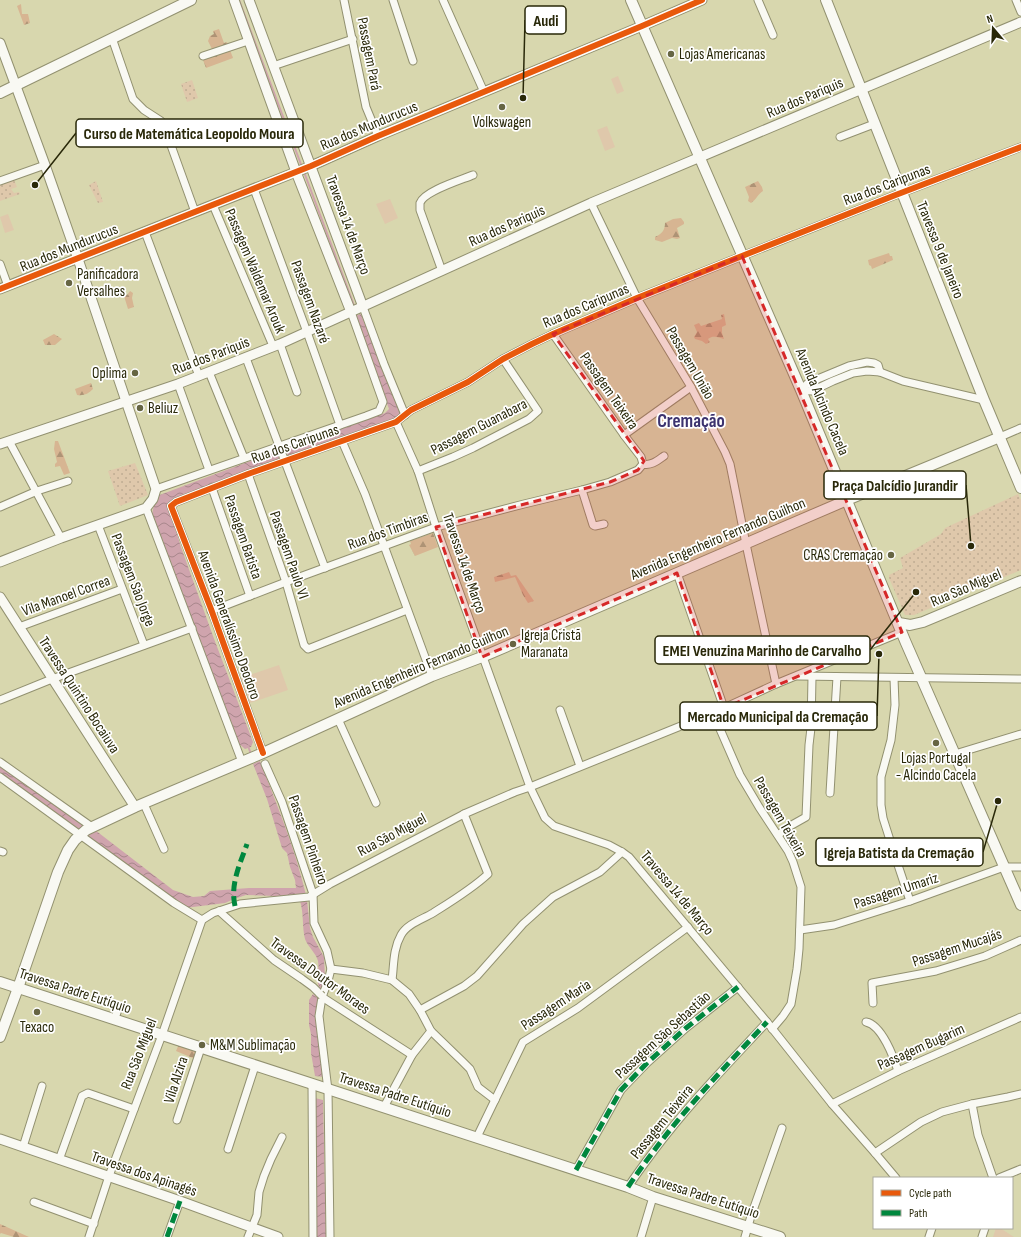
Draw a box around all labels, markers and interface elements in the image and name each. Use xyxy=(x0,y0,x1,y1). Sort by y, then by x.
callout: Audi xyxy=(525,6,566,34)
north arrow xyxy=(973,8,1013,48)
text: Audi xyxy=(533,12,558,31)
text: N xyxy=(985,12,995,26)
street label: Passagem Pará xyxy=(353,16,385,92)
place label: Lojas Americanas xyxy=(679,45,765,64)
marker: Lojas Americanas xyxy=(666,49,676,59)
street label: Rua dos Pariquis xyxy=(764,73,846,123)
street label: Rua dos Mundurucus xyxy=(317,97,421,155)
marker: Volkswagen xyxy=(497,102,507,112)
place label: Volkswagen xyxy=(473,113,531,132)
callout: Curso de Matemática Leopoldo Moura xyxy=(76,119,303,147)
text: Curso de Matemática Leopoldo Moura xyxy=(84,125,294,144)
street label: Rua dos Caripunas xyxy=(841,160,933,210)
street label: Travessa 14 de Março xyxy=(321,173,375,277)
street label: Travessa 9 de Janeiro xyxy=(912,199,968,301)
street label: Rua dos Pariquis xyxy=(466,201,548,251)
street label: Passagem Waldemar Arouk xyxy=(220,206,290,336)
street label: Rua dos Mundurucus xyxy=(17,220,121,276)
street label: Passagem Nazaré xyxy=(286,258,334,346)
place label: Panificadora Versalhes xyxy=(77,265,139,301)
marker: Panificadora Versalhes xyxy=(64,278,74,288)
street label: Rua dos Caripunas xyxy=(540,279,632,333)
street label: Passagem União xyxy=(662,323,718,403)
street label: Rua dos Pariquis xyxy=(170,333,252,379)
street label: Avenida Alcindo Cacela xyxy=(791,345,853,459)
street label: Passagem Teixeira xyxy=(575,349,643,434)
place label: Oplima xyxy=(92,364,127,383)
marker: Oplima xyxy=(130,368,140,378)
street label: Passagem Guanabara xyxy=(428,394,531,459)
place label: Beliuz xyxy=(148,399,179,418)
marker: Beliuz xyxy=(135,403,145,413)
district label: Cremação xyxy=(657,410,725,433)
street label: Rua dos Caripunas xyxy=(249,420,341,468)
callout: Praça Dalcídio Jurandir xyxy=(824,471,966,499)
text: Praça Dalcídio Jurandir xyxy=(832,477,958,496)
street label: Passagem Batista xyxy=(220,492,266,582)
street label: Avenida Engenheiro Fernando Guilhon xyxy=(627,493,808,585)
street label: Rua dos Timbiras xyxy=(345,508,431,554)
street label: Passagem Paulo VI xyxy=(265,509,313,601)
street label: Travessa 14 de Março xyxy=(438,510,490,616)
street label: Passagem São Jorge xyxy=(107,531,159,629)
place label: CRAS Cremação xyxy=(803,546,883,565)
street label: Avenida Generalíssimo Deodoro xyxy=(193,547,265,702)
marker: CRAS Cremação xyxy=(886,550,896,560)
street label: Rua São Miguel xyxy=(928,565,1004,611)
street label: Vila Manoel Correa xyxy=(19,571,113,621)
street label: Avenida Engenheiro Fernando Guilhon xyxy=(330,621,511,713)
place label: Igreja Cristã Maranata xyxy=(521,626,581,662)
street label: Travessa Quintino Bocaiuva xyxy=(34,633,124,757)
callout: EMEI Venuzina Marinho de Carvalho xyxy=(655,636,870,664)
marker: Igreja Cristã Maranata xyxy=(508,639,518,649)
text: EMEI Venuzina Marinho de Carvalho xyxy=(663,642,861,661)
callout: Mercado Municipal da Cremação xyxy=(680,702,877,730)
text: Mercado Municipal da Cremação xyxy=(687,708,869,727)
marker: Lojas Portugal - Alcindo Cacela xyxy=(931,738,941,748)
place label: Lojas Portugal - Alcindo Cacela xyxy=(896,749,977,785)
street label: Passagem Teixeira xyxy=(749,773,811,861)
street label: Passagem Pinheiro xyxy=(284,793,332,887)
street label: Rua São Miguel xyxy=(354,809,430,861)
callout: Igreja Batista da Cremação xyxy=(816,838,983,866)
text: Igreja Batista da Cremação xyxy=(824,844,974,863)
street label: Travessa 14 de Março xyxy=(636,847,718,939)
street label: Passagem Umariz xyxy=(851,868,941,914)
street label: Passagem Mucajás xyxy=(910,925,1004,971)
street label: Travessa Doutor Moraes xyxy=(266,933,374,1019)
street label: Travessa Padre Eutíquio xyxy=(16,964,134,1018)
street label: Passagem Maria xyxy=(517,975,595,1035)
street label: Passagem São Sebastião xyxy=(611,987,715,1083)
marker: Texaco xyxy=(32,1007,42,1017)
street label: Rua São Miguel xyxy=(117,1016,161,1092)
place label: Texaco xyxy=(20,1018,54,1037)
street label: Passagem Bugarim xyxy=(874,1019,968,1075)
place label: M&M Sublimação xyxy=(210,1036,296,1055)
marker: M&M Sublimação xyxy=(197,1040,207,1050)
street label: Vila Alzira xyxy=(160,1054,193,1106)
street label: Travessa Padre Eutíquio xyxy=(336,1068,454,1122)
street label: Passagem Teixeira xyxy=(626,1081,698,1163)
street label: Travessa dos Apinagés xyxy=(89,1147,199,1201)
street label: Travessa Padre Eutíquio xyxy=(644,1169,762,1223)
legend xyxy=(873,1177,1013,1229)
text: Cycle path xyxy=(909,1186,951,1201)
text: Path xyxy=(909,1206,927,1221)

